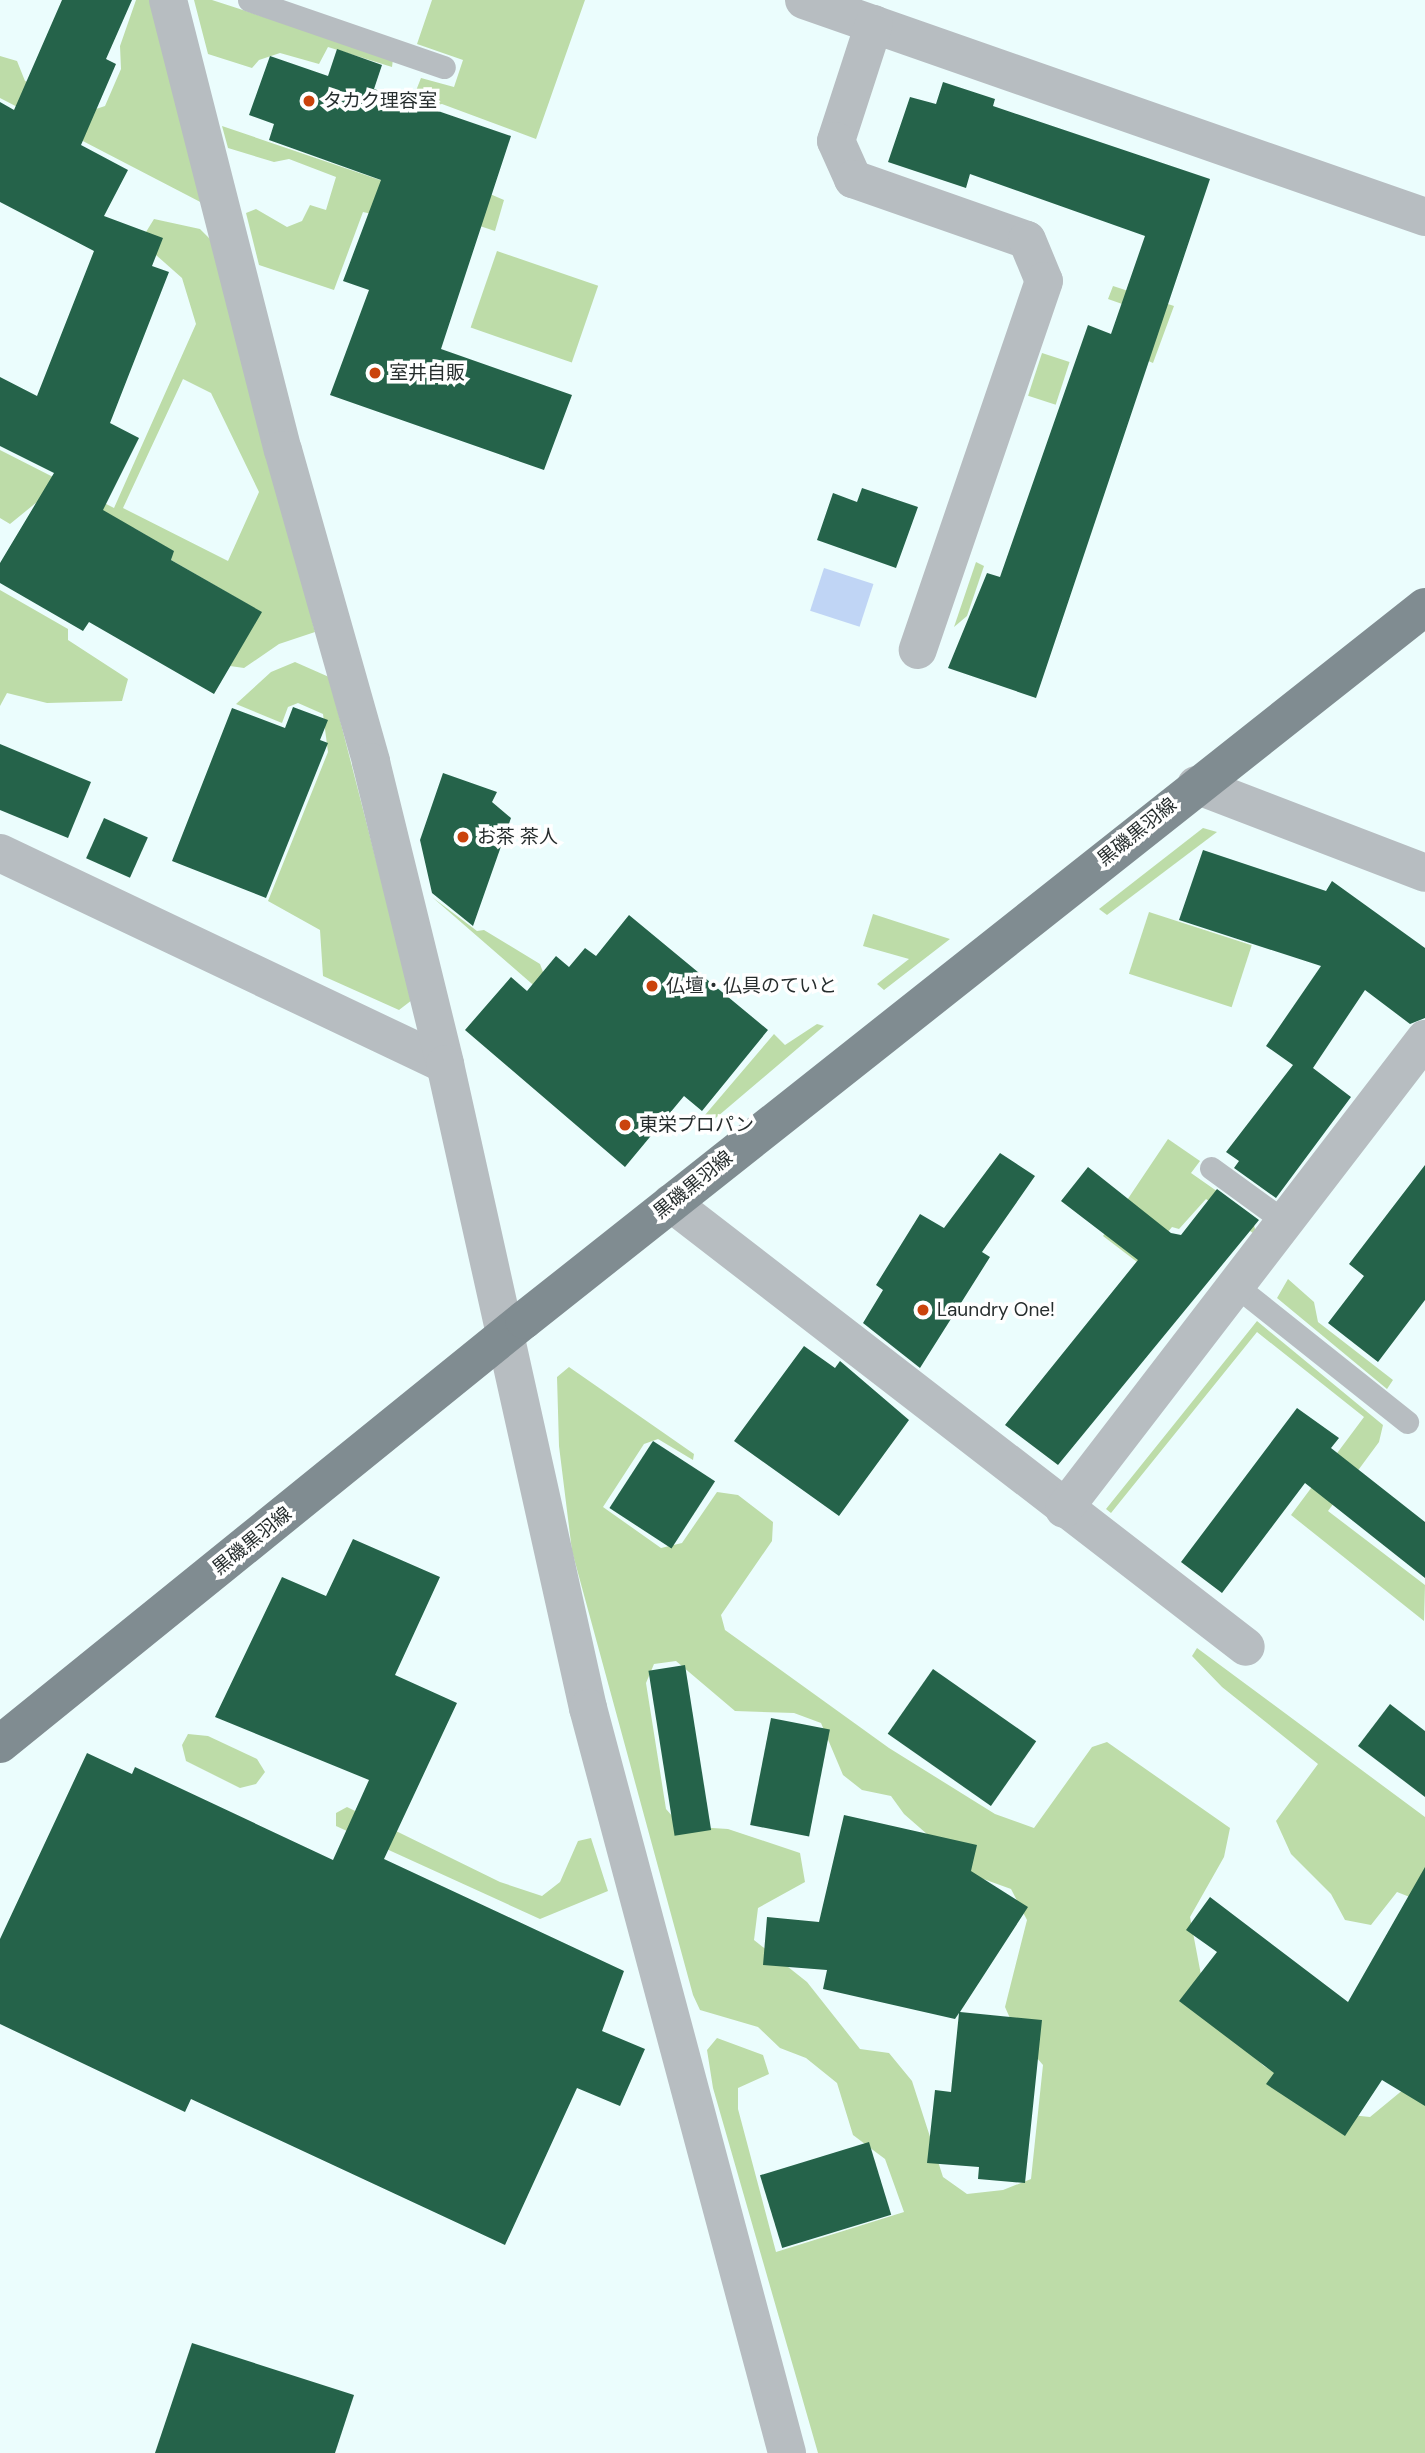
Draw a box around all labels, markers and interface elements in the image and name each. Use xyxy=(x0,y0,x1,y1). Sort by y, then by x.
place label: タカク理容室 xyxy=(323,90,437,112)
marker: タカク理容室 xyxy=(301,93,317,109)
place label: 室井自販 xyxy=(389,362,465,384)
marker: 室井自販 xyxy=(367,365,383,381)
street label: 黒磯黒羽線 xyxy=(1093,793,1181,871)
place label: お茶 茶人 xyxy=(477,826,558,848)
marker: お茶 茶人 xyxy=(455,829,471,845)
place label: 仏壇・仏具のていと xyxy=(666,975,837,997)
marker: 仏壇・仏具のていと xyxy=(644,978,660,994)
place label: 東栄プロパン xyxy=(639,1114,753,1136)
marker: 東栄プロパン xyxy=(617,1117,633,1133)
street label: 黒磯黒羽線 xyxy=(649,1146,737,1224)
place label: Laundry One! xyxy=(937,1299,1055,1321)
marker: Laundry One! xyxy=(915,1302,931,1318)
street label: 黒磯黒羽線 xyxy=(208,1502,296,1580)

